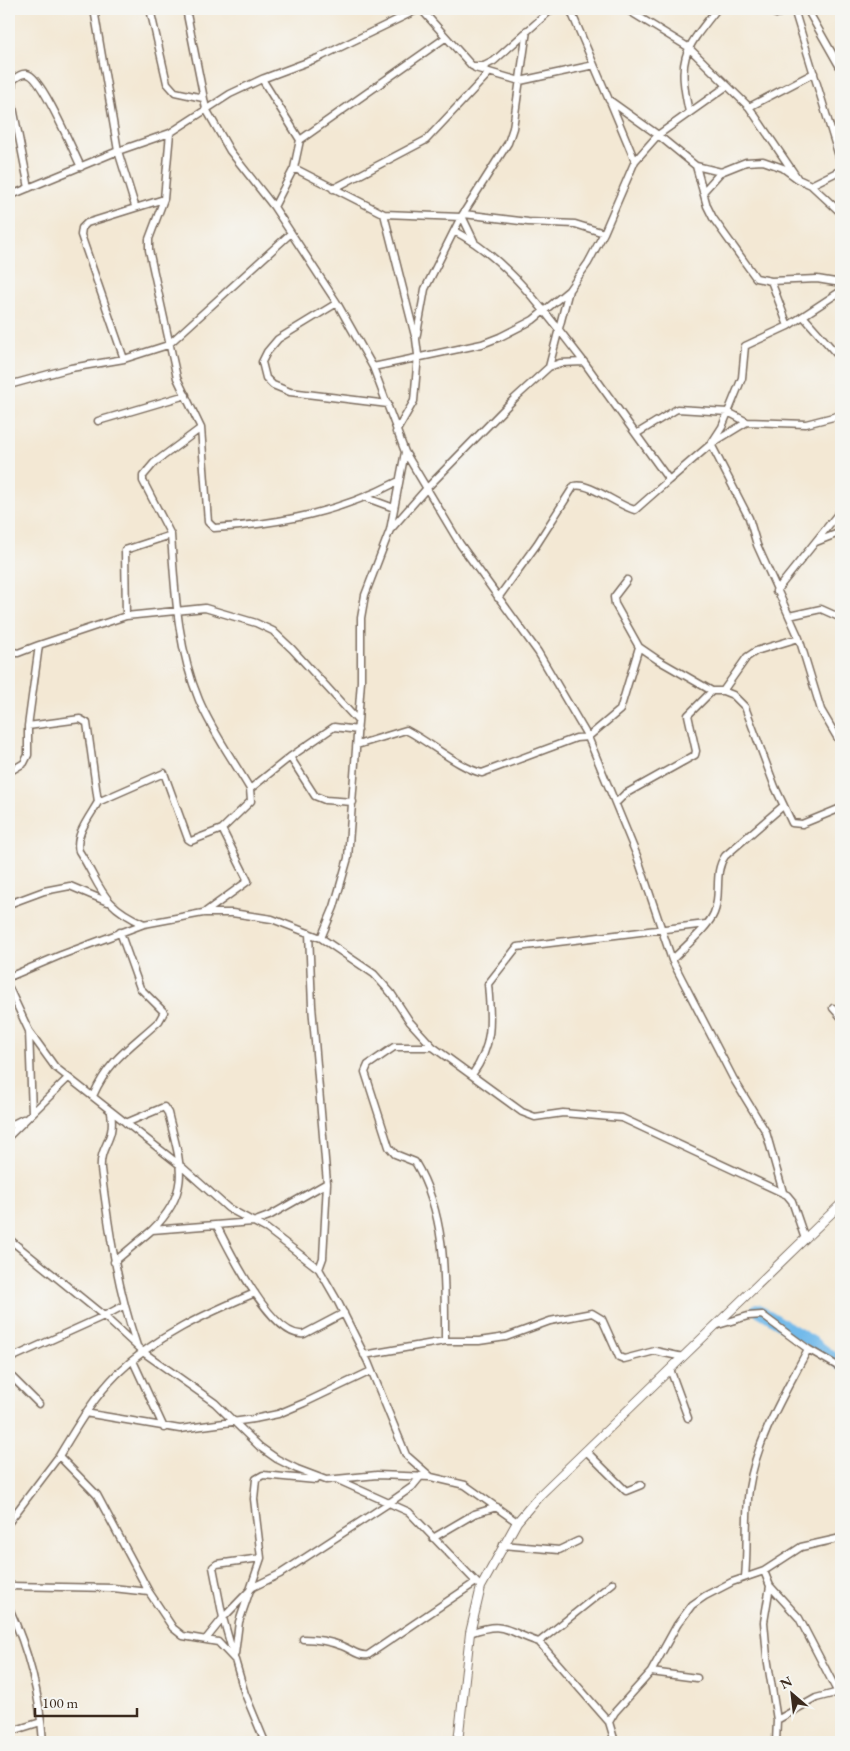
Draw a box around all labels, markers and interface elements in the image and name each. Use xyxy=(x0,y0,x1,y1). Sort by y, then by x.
north arrow xyxy=(768,1668,818,1718)
text: N xyxy=(777,1672,796,1693)
scale bar xyxy=(35,1686,138,1718)
text: 100 m xyxy=(42,1693,79,1712)

